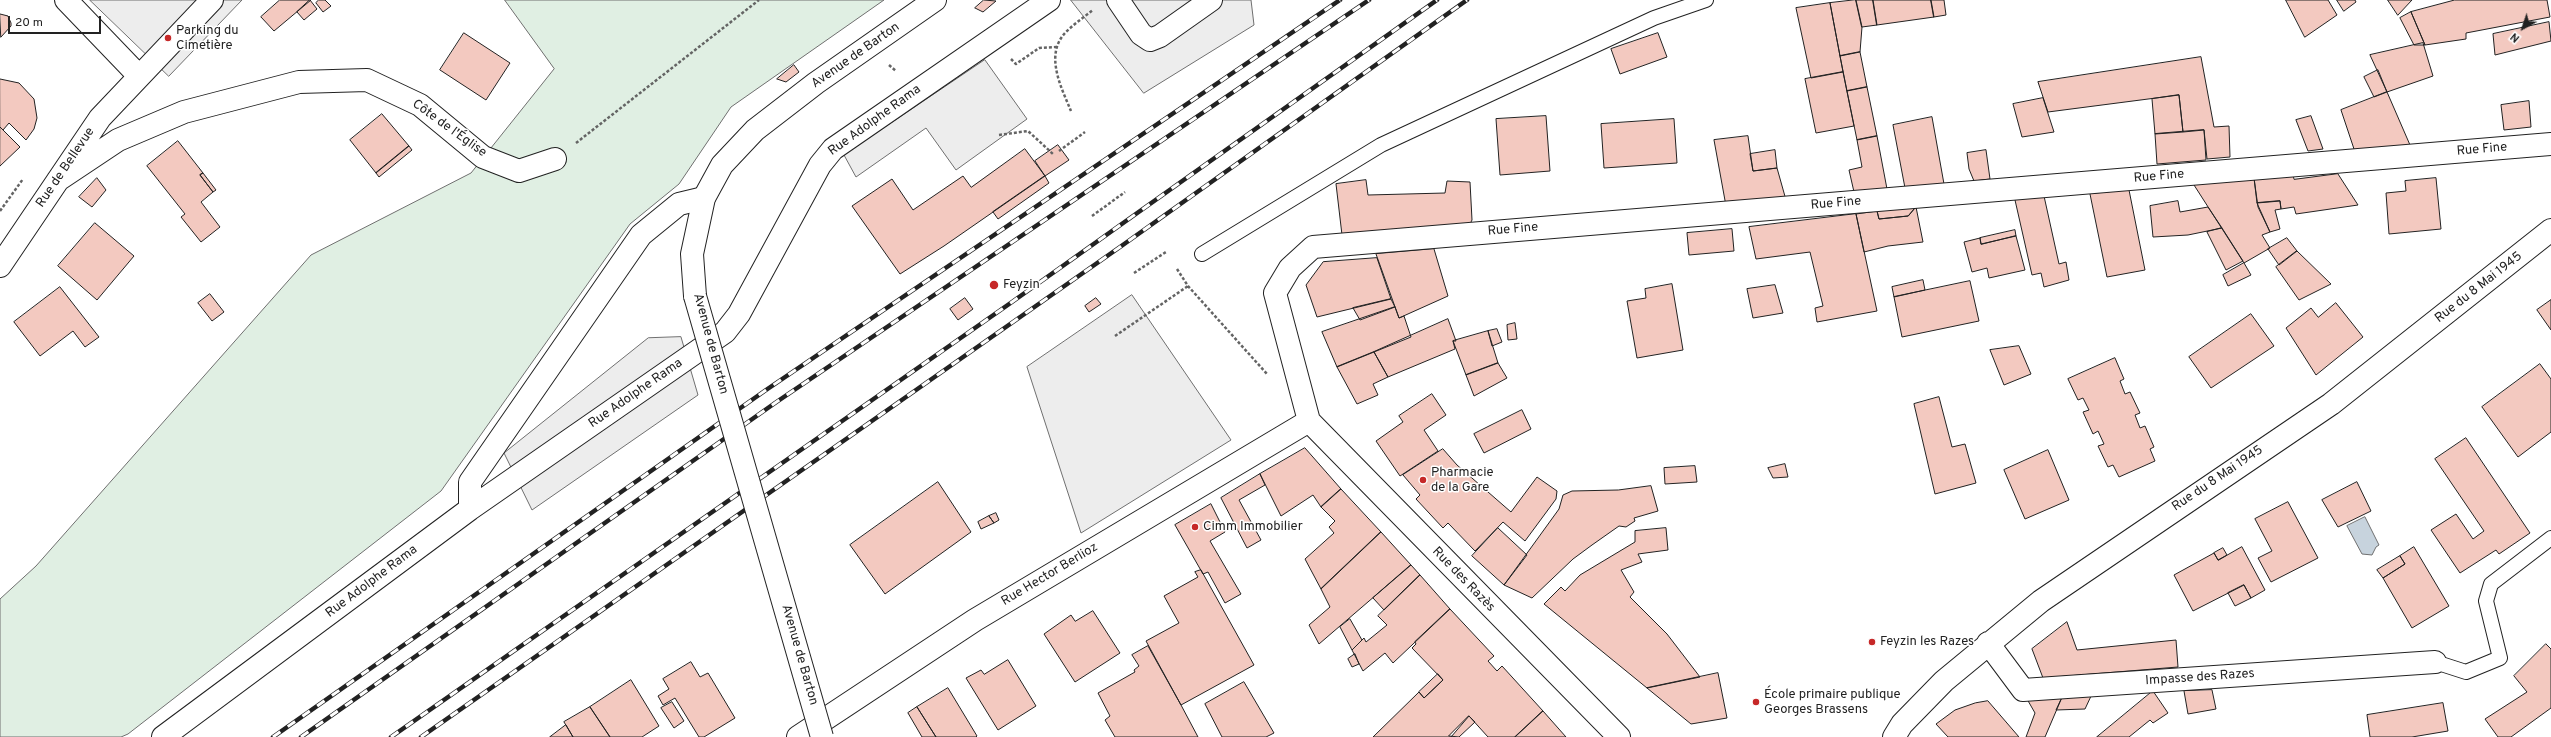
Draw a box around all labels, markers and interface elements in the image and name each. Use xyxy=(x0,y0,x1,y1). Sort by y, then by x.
scale bar xyxy=(10,8,103,34)
north arrow xyxy=(2503,8,2543,48)
text: 20 m xyxy=(15,15,43,31)
street label: Avenue de Barton xyxy=(809,20,903,92)
place label: Parking du Cimetière xyxy=(176,23,239,54)
text: N xyxy=(2508,29,2523,45)
marker: Parking du Cimetière xyxy=(163,33,173,43)
street label: Rue Adolphe Rama xyxy=(826,82,924,160)
street label: Côte de l'Église xyxy=(409,97,489,161)
street label: Rue de Bellevue xyxy=(33,125,99,211)
street label: Rue Fine xyxy=(2456,140,2508,160)
street label: Rue Fine xyxy=(2133,167,2185,187)
street label: Rue Fine xyxy=(1810,194,1862,214)
street label: Rue Fine xyxy=(1487,220,1539,240)
street label: Rue du 8 Mai 1945 xyxy=(2432,249,2526,327)
place label: Feyzin xyxy=(1003,277,1040,293)
marker: Feyzin xyxy=(988,279,1000,291)
street label: Avenue de Barton xyxy=(689,292,731,396)
street label: Rue Adolphe Rama xyxy=(586,356,686,432)
street label: Rue du 8 Mai 1945 xyxy=(2170,443,2266,515)
place label: Pharmacie de la Gare xyxy=(1431,465,1493,496)
marker: Pharmacie de la Gare xyxy=(1418,475,1428,485)
place label: Cimm Immobilier xyxy=(1203,519,1303,535)
marker: Cimm Immobilier xyxy=(1190,522,1200,532)
street label: Rue Hector Berlioz xyxy=(999,540,1101,610)
street label: Rue Adolphe Rama xyxy=(323,542,421,622)
street label: Rue des Razès xyxy=(1428,544,1498,616)
street label: Avenue de Barton xyxy=(777,603,821,707)
place label: Feyzin les Razes xyxy=(1880,634,1974,650)
marker: Feyzin les Razes xyxy=(1867,637,1877,647)
street label: Impasse des Razes xyxy=(2145,666,2255,690)
place label: École primaire publique Georges Brassens xyxy=(1764,687,1900,718)
marker: École primaire publique Georges Brassens xyxy=(1751,697,1761,707)

